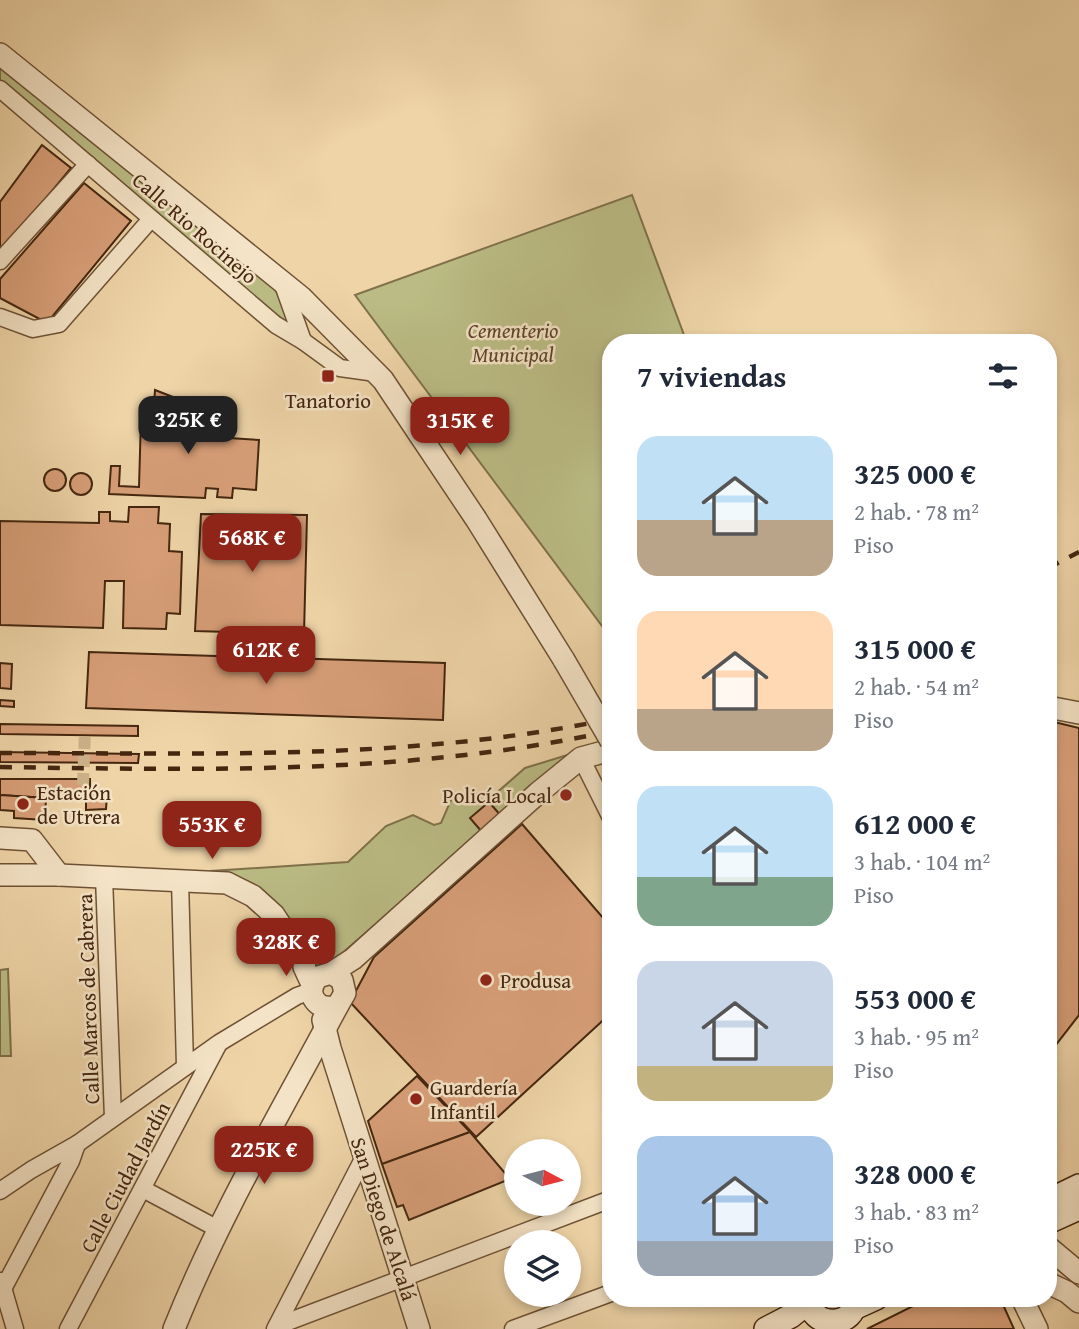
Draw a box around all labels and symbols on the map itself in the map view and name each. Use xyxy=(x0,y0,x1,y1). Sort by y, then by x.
street label: Calle Rio Rocinejo xyxy=(126,165,264,291)
park label: Cementerio Municipal xyxy=(468,315,558,370)
marker: Tanatorio xyxy=(320,368,336,384)
place label: Tanatorio xyxy=(285,385,371,416)
pin: 325K € xyxy=(131,396,245,456)
pin: 315K € xyxy=(403,398,517,457)
pin: 568K € xyxy=(195,514,309,574)
pin: 612K € xyxy=(209,626,323,686)
place label: Estación de Utrera xyxy=(37,777,121,832)
place label: Policía Local xyxy=(442,780,552,811)
marker: Policía Local xyxy=(558,787,574,803)
marker: Estación de Utrera xyxy=(15,796,31,812)
pin: 553K € xyxy=(155,802,269,861)
street label: Calle Marcos de Cabrera xyxy=(69,893,107,1105)
pin: 328K € xyxy=(229,918,343,978)
place label: Produsa xyxy=(500,965,571,996)
marker: Produsa xyxy=(478,972,494,988)
place label: Guardería Infantil xyxy=(430,1072,518,1127)
marker: Guardería Infantil xyxy=(408,1091,424,1107)
street label: Calle Ciudad Jardín xyxy=(72,1096,178,1258)
pin: 225K € xyxy=(207,1126,321,1186)
street label: San Diego de Alcalá xyxy=(343,1133,425,1305)
north arrow xyxy=(504,1139,581,1216)

